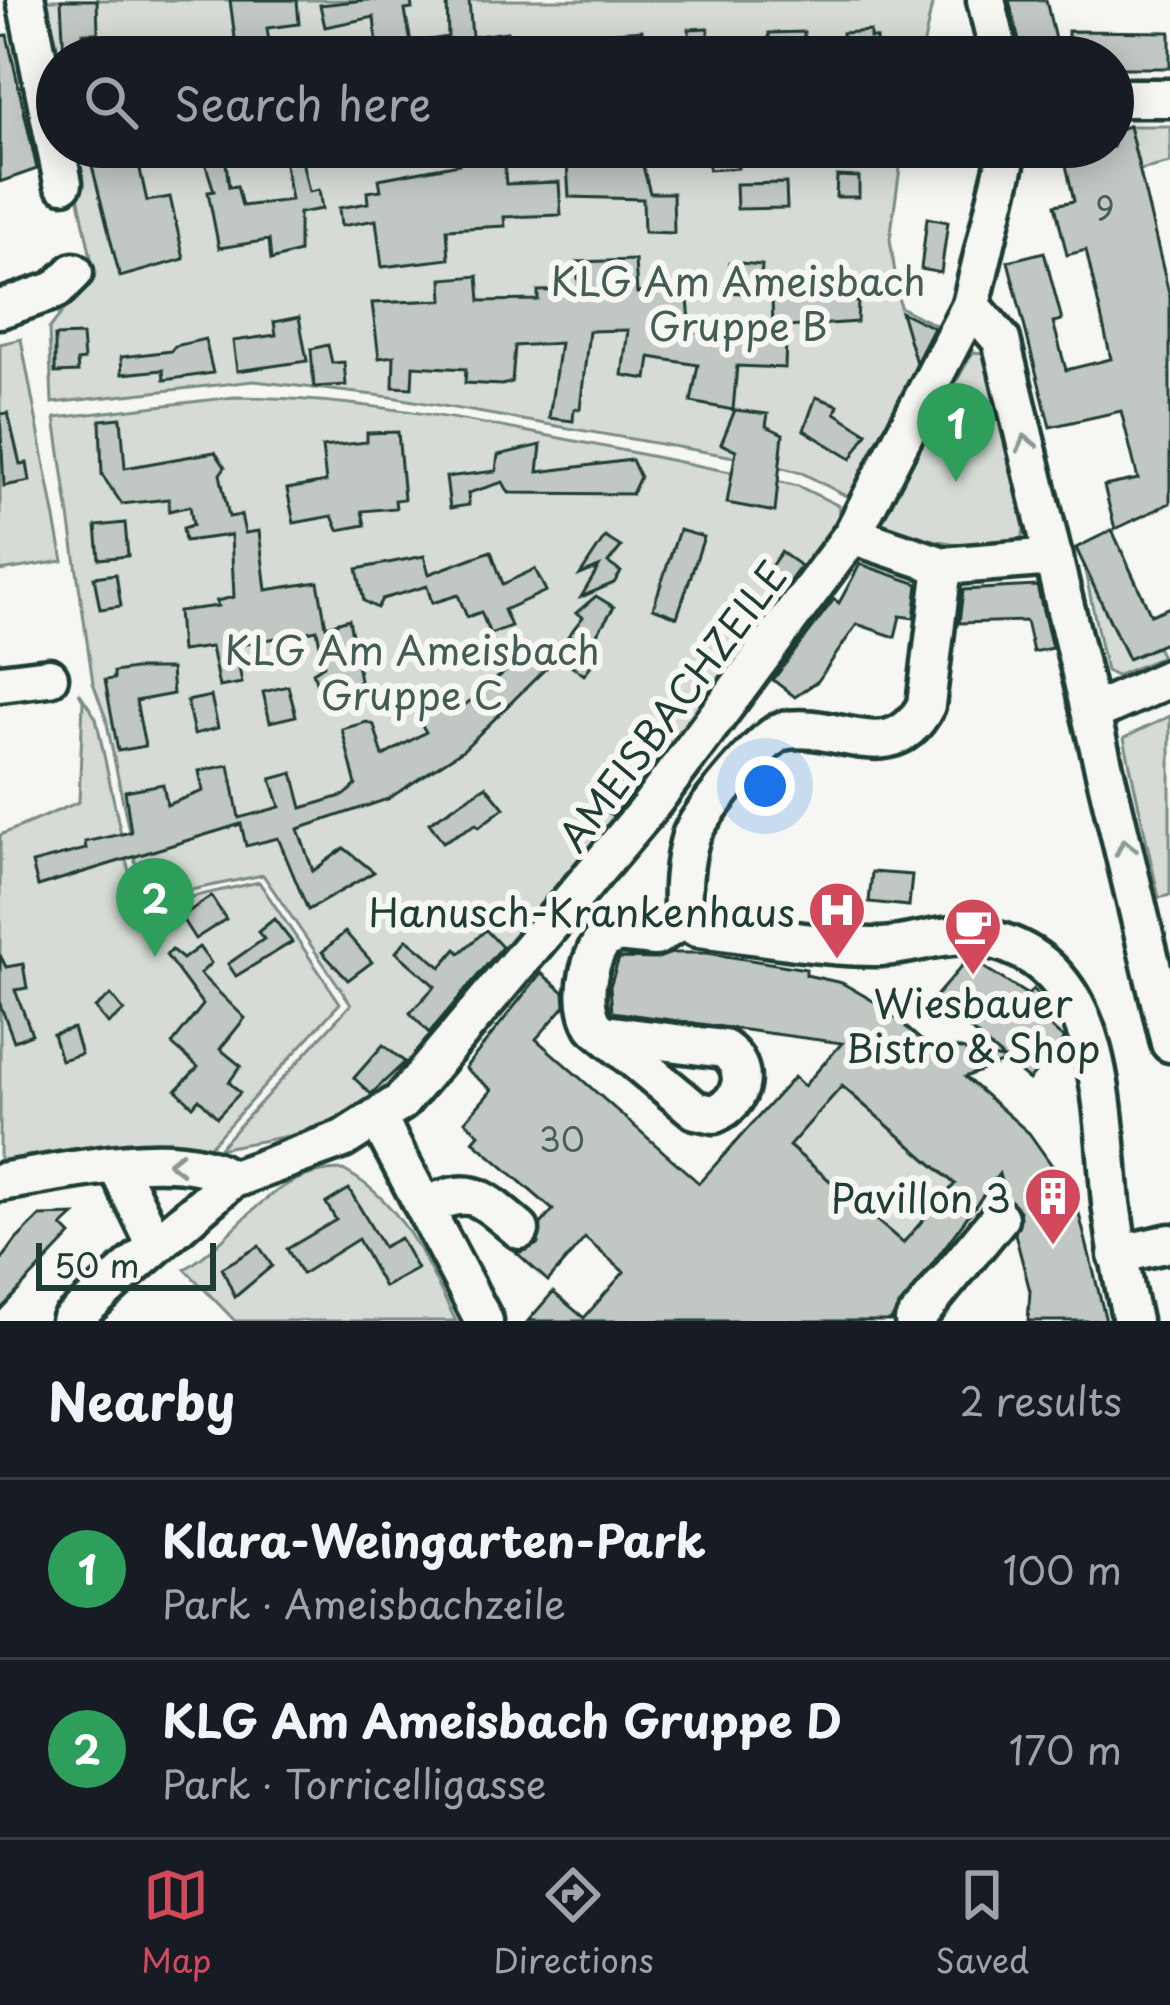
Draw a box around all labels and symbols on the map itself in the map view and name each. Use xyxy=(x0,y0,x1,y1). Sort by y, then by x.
house number: 9 xyxy=(1095,182,1115,232)
park label: KLG Am Ameisbach Gruppe B xyxy=(550,250,926,354)
pin: 1 xyxy=(917,383,995,482)
one-way arrow xyxy=(1015,434,1040,454)
street label: AMEISBACHZEILE xyxy=(542,547,800,863)
park label: KLG Am Ameisbach Gruppe C xyxy=(224,619,600,723)
your location xyxy=(735,756,795,816)
one-way arrow xyxy=(1114,837,1139,857)
pin: 2 xyxy=(116,858,194,957)
hospital icon: Hanusch-Krankenhaus xyxy=(806,879,868,961)
place label: Hanusch-Krankenhaus xyxy=(368,881,795,940)
cafe icon: Wiesbauer Bistro & Shop xyxy=(942,895,1004,977)
place label: Wiesbauer Bistro & Shop xyxy=(845,972,1101,1076)
house number: 30 xyxy=(539,1113,585,1163)
one-way arrow xyxy=(166,1150,184,1176)
building icon: Pavillon 3 xyxy=(1022,1165,1084,1247)
place label: Pavillon 3 xyxy=(831,1167,1011,1226)
scale bar xyxy=(36,1237,216,1290)

